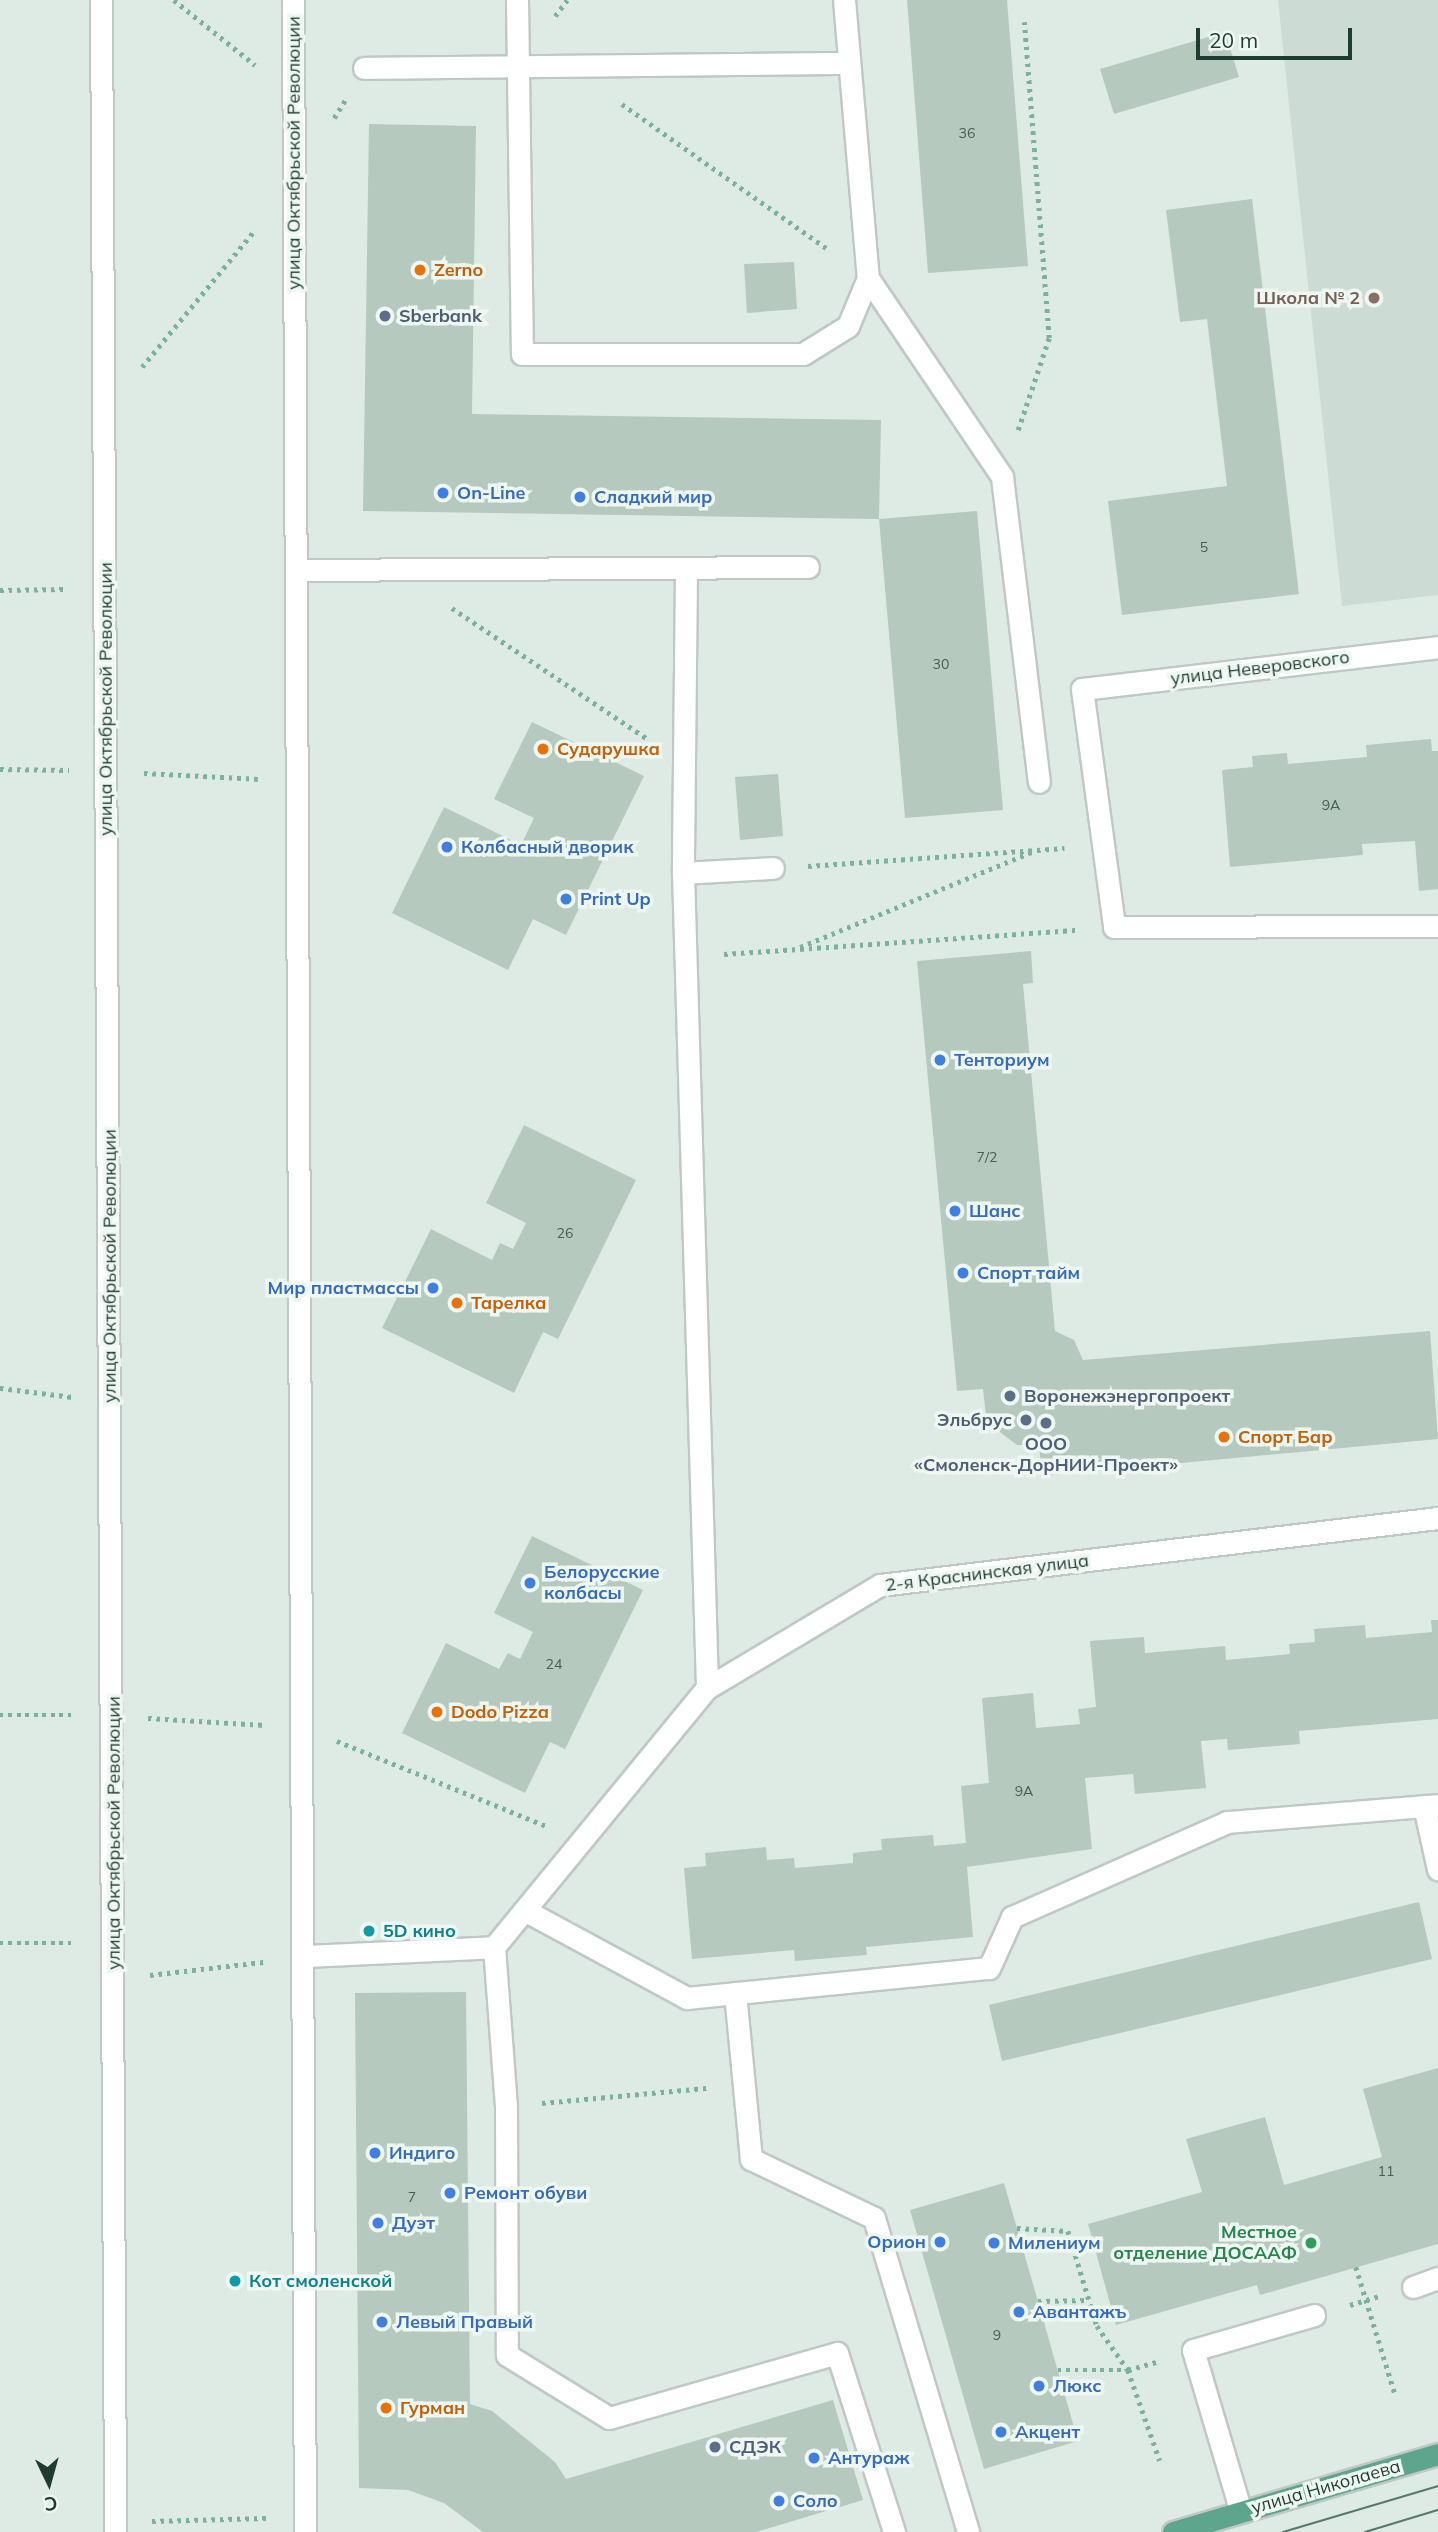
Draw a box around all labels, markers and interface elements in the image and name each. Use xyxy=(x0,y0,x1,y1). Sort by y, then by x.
scale bar xyxy=(1200,14,1356,58)
street label: улица Октябрьской Революции xyxy=(283,16,305,290)
text: 20 m xyxy=(1209,27,1258,53)
house number: 36 xyxy=(959,125,975,141)
place label: Zerno xyxy=(434,259,483,281)
marker: Zerno xyxy=(412,262,428,278)
place label: Школа № 2 xyxy=(1256,287,1360,309)
marker: Школа № 2 xyxy=(1366,290,1382,306)
place label: Sberbank xyxy=(399,305,482,327)
marker: Sberbank xyxy=(377,308,393,324)
place label: On-Line xyxy=(457,482,525,504)
marker: On-Line xyxy=(435,485,451,501)
place label: Сладкий мир xyxy=(594,486,712,508)
marker: Сладкий мир xyxy=(572,489,588,505)
house number: 5 xyxy=(1200,539,1208,555)
street label: улица Октябрьской Революции xyxy=(95,562,117,836)
street label: улица Неверовского xyxy=(1169,646,1351,690)
house number: 30 xyxy=(933,656,949,672)
place label: Сударушка xyxy=(557,738,660,760)
marker: Сударушка xyxy=(535,741,551,757)
house number: 9А xyxy=(1322,797,1340,813)
place label: Колбасный дворик xyxy=(461,836,633,858)
marker: Колбасный дворик xyxy=(439,839,455,855)
place label: Print Up xyxy=(580,888,651,910)
marker: Print Up xyxy=(558,891,574,907)
place label: Тенториум xyxy=(954,1049,1050,1071)
marker: Тенториум xyxy=(932,1052,948,1068)
street label: улица Октябрьской Революции xyxy=(99,1129,121,1403)
house number: 7/2 xyxy=(977,1149,997,1165)
place label: Шанс xyxy=(969,1200,1021,1222)
marker: Шанс xyxy=(947,1203,963,1219)
house number: 26 xyxy=(557,1225,573,1241)
place label: Спорт тайм xyxy=(977,1262,1080,1284)
marker: Спорт тайм xyxy=(955,1265,971,1281)
place label: Мир пластмассы xyxy=(268,1277,419,1299)
marker: Мир пластмассы xyxy=(425,1280,441,1296)
place label: Тарелка xyxy=(471,1292,546,1314)
marker: Тарелка xyxy=(449,1295,465,1311)
place label: Воронежэнергопроект xyxy=(1024,1385,1230,1407)
marker: Воронежэнергопроект xyxy=(1002,1388,1018,1404)
place label: Эльбрус xyxy=(937,1409,1012,1431)
marker: Эльбрус xyxy=(1018,1412,1034,1428)
marker: ООО «Смоленск-ДорНИИ-Проект» xyxy=(1038,1415,1054,1431)
place label: Спорт Бар xyxy=(1238,1426,1333,1448)
marker: Спорт Бар xyxy=(1216,1429,1232,1445)
place label: ООО «Смоленск-ДорНИИ-Проект» xyxy=(914,1434,1178,1476)
street label: 2-я Краснинская улица xyxy=(884,1550,1090,1596)
place label: Белорусские колбасы xyxy=(544,1562,660,1604)
marker: Белорусские колбасы xyxy=(522,1575,538,1591)
house number: 24 xyxy=(546,1656,562,1672)
street label: улица Октябрьской Революции xyxy=(103,1696,125,1970)
place label: Dodo Pizza xyxy=(451,1701,549,1723)
marker: Dodo Pizza xyxy=(429,1704,445,1720)
house number: 9А xyxy=(1015,1783,1033,1799)
place label: 5D кино xyxy=(383,1920,456,1942)
marker: 5D кино xyxy=(361,1923,377,1939)
place label: Индиго xyxy=(389,2142,455,2164)
marker: Индиго xyxy=(367,2145,383,2161)
house number: 11 xyxy=(1378,2163,1394,2179)
place label: Ремонт обуви xyxy=(464,2182,587,2204)
marker: Ремонт обуви xyxy=(442,2185,458,2201)
house number: 7 xyxy=(408,2189,416,2205)
place label: Дуэт xyxy=(392,2212,435,2234)
marker: Дуэт xyxy=(370,2215,386,2231)
place label: Местное отделение ДОСААФ xyxy=(1113,2222,1297,2264)
place label: Орион xyxy=(867,2231,926,2253)
place label: Милениум xyxy=(1008,2232,1101,2254)
marker: Орион xyxy=(932,2234,948,2250)
marker: Милениум xyxy=(986,2235,1002,2251)
marker: Местное отделение ДОСААФ xyxy=(1303,2235,1319,2251)
place label: Кот смоленской xyxy=(249,2270,392,2292)
marker: Кот смоленской xyxy=(227,2273,243,2289)
place label: Авантажъ xyxy=(1033,2301,1127,2323)
marker: Авантажъ xyxy=(1011,2304,1027,2320)
place label: Левый Правый xyxy=(396,2311,533,2333)
marker: Левый Правый xyxy=(374,2314,390,2330)
house number: 9 xyxy=(993,2327,1001,2343)
place label: Люкс xyxy=(1053,2375,1101,2397)
marker: Люкс xyxy=(1031,2378,1047,2394)
place label: Гурман xyxy=(400,2397,465,2419)
marker: Гурман xyxy=(378,2400,394,2416)
place label: Акцент xyxy=(1015,2421,1080,2443)
marker: Акцент xyxy=(993,2424,1009,2440)
place label: СДЭК xyxy=(729,2436,781,2458)
marker: СДЭК xyxy=(707,2439,723,2455)
place label: Антураж xyxy=(828,2447,910,2469)
north arrow xyxy=(14,2448,84,2518)
marker: Антураж xyxy=(806,2450,822,2466)
street label: улица Николаева xyxy=(1249,2455,1403,2519)
place label: Соло xyxy=(793,2490,838,2512)
text: С xyxy=(43,2491,58,2516)
marker: Соло xyxy=(771,2493,787,2509)

